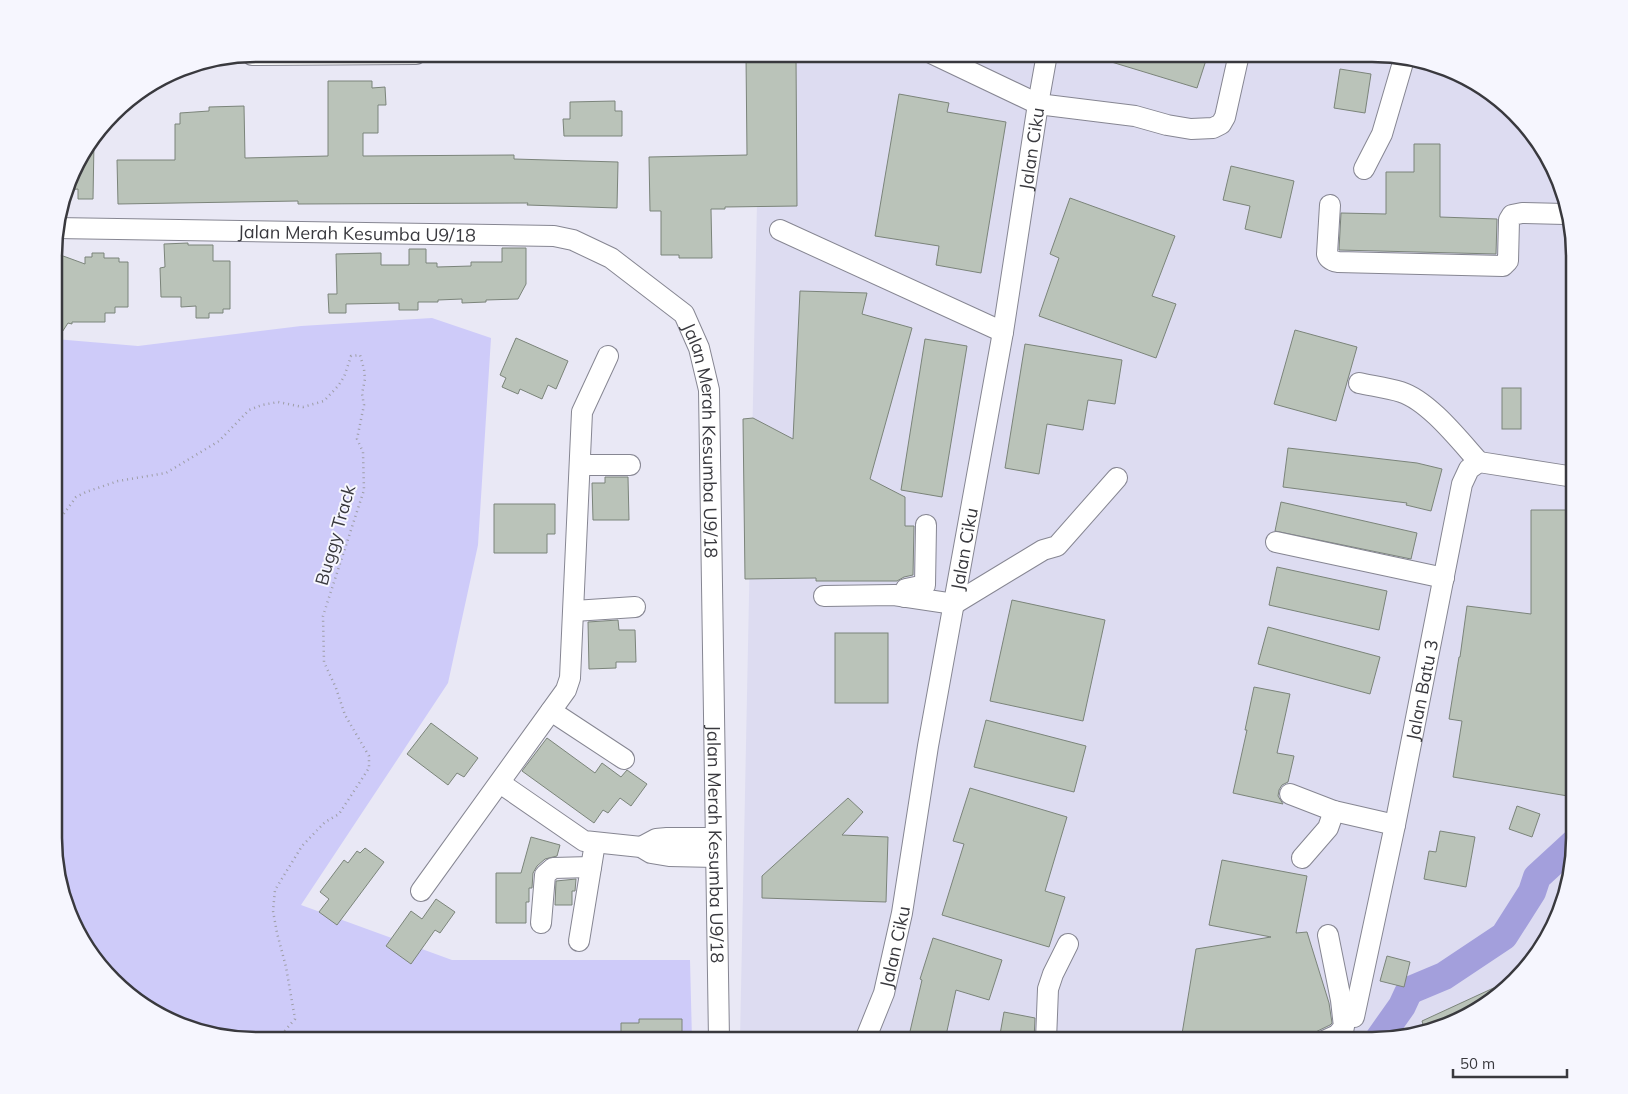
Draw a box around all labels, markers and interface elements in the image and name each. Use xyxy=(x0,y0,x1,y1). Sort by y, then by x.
street label: Jalan Ciku xyxy=(1013,106,1049,192)
street label: Jalan Merah Kesumba U9/18 xyxy=(238,219,476,246)
street label: Jalan Merah Kesumba U9/18 xyxy=(678,319,723,558)
street label: Buggy Track xyxy=(310,481,361,588)
street label: Jalan Ciku xyxy=(945,506,982,592)
street label: Jalan Batu 3 xyxy=(1400,637,1443,742)
street label: Jalan Merah Kesumba U9/18 xyxy=(703,725,729,963)
street label: Jalan Ciku xyxy=(874,904,914,990)
scale bar xyxy=(1453,1046,1567,1078)
text: 50 m xyxy=(1460,1054,1495,1073)

